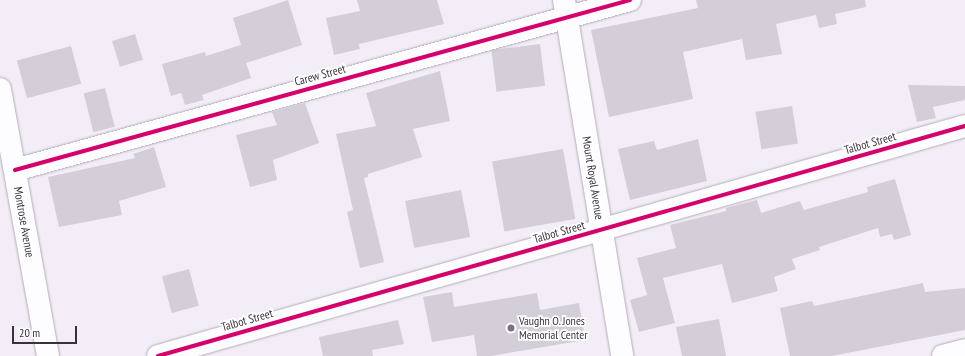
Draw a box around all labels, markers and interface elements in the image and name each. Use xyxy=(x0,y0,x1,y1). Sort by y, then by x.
street label: Carew Street xyxy=(293,61,347,89)
street label: Talbot Street xyxy=(843,129,897,157)
street label: Mount Royal Avenue xyxy=(579,135,607,221)
street label: Montrose Avenue xyxy=(11,185,37,259)
street label: Talbot Street xyxy=(532,218,586,246)
street label: Talbot Street xyxy=(220,306,274,334)
place label: Vaughn O. Jones Memorial Center xyxy=(519,314,587,342)
scale bar xyxy=(14,318,79,344)
marker: Vaughn O. Jones Memorial Center xyxy=(506,323,516,333)
text: 20 m xyxy=(19,325,40,340)

